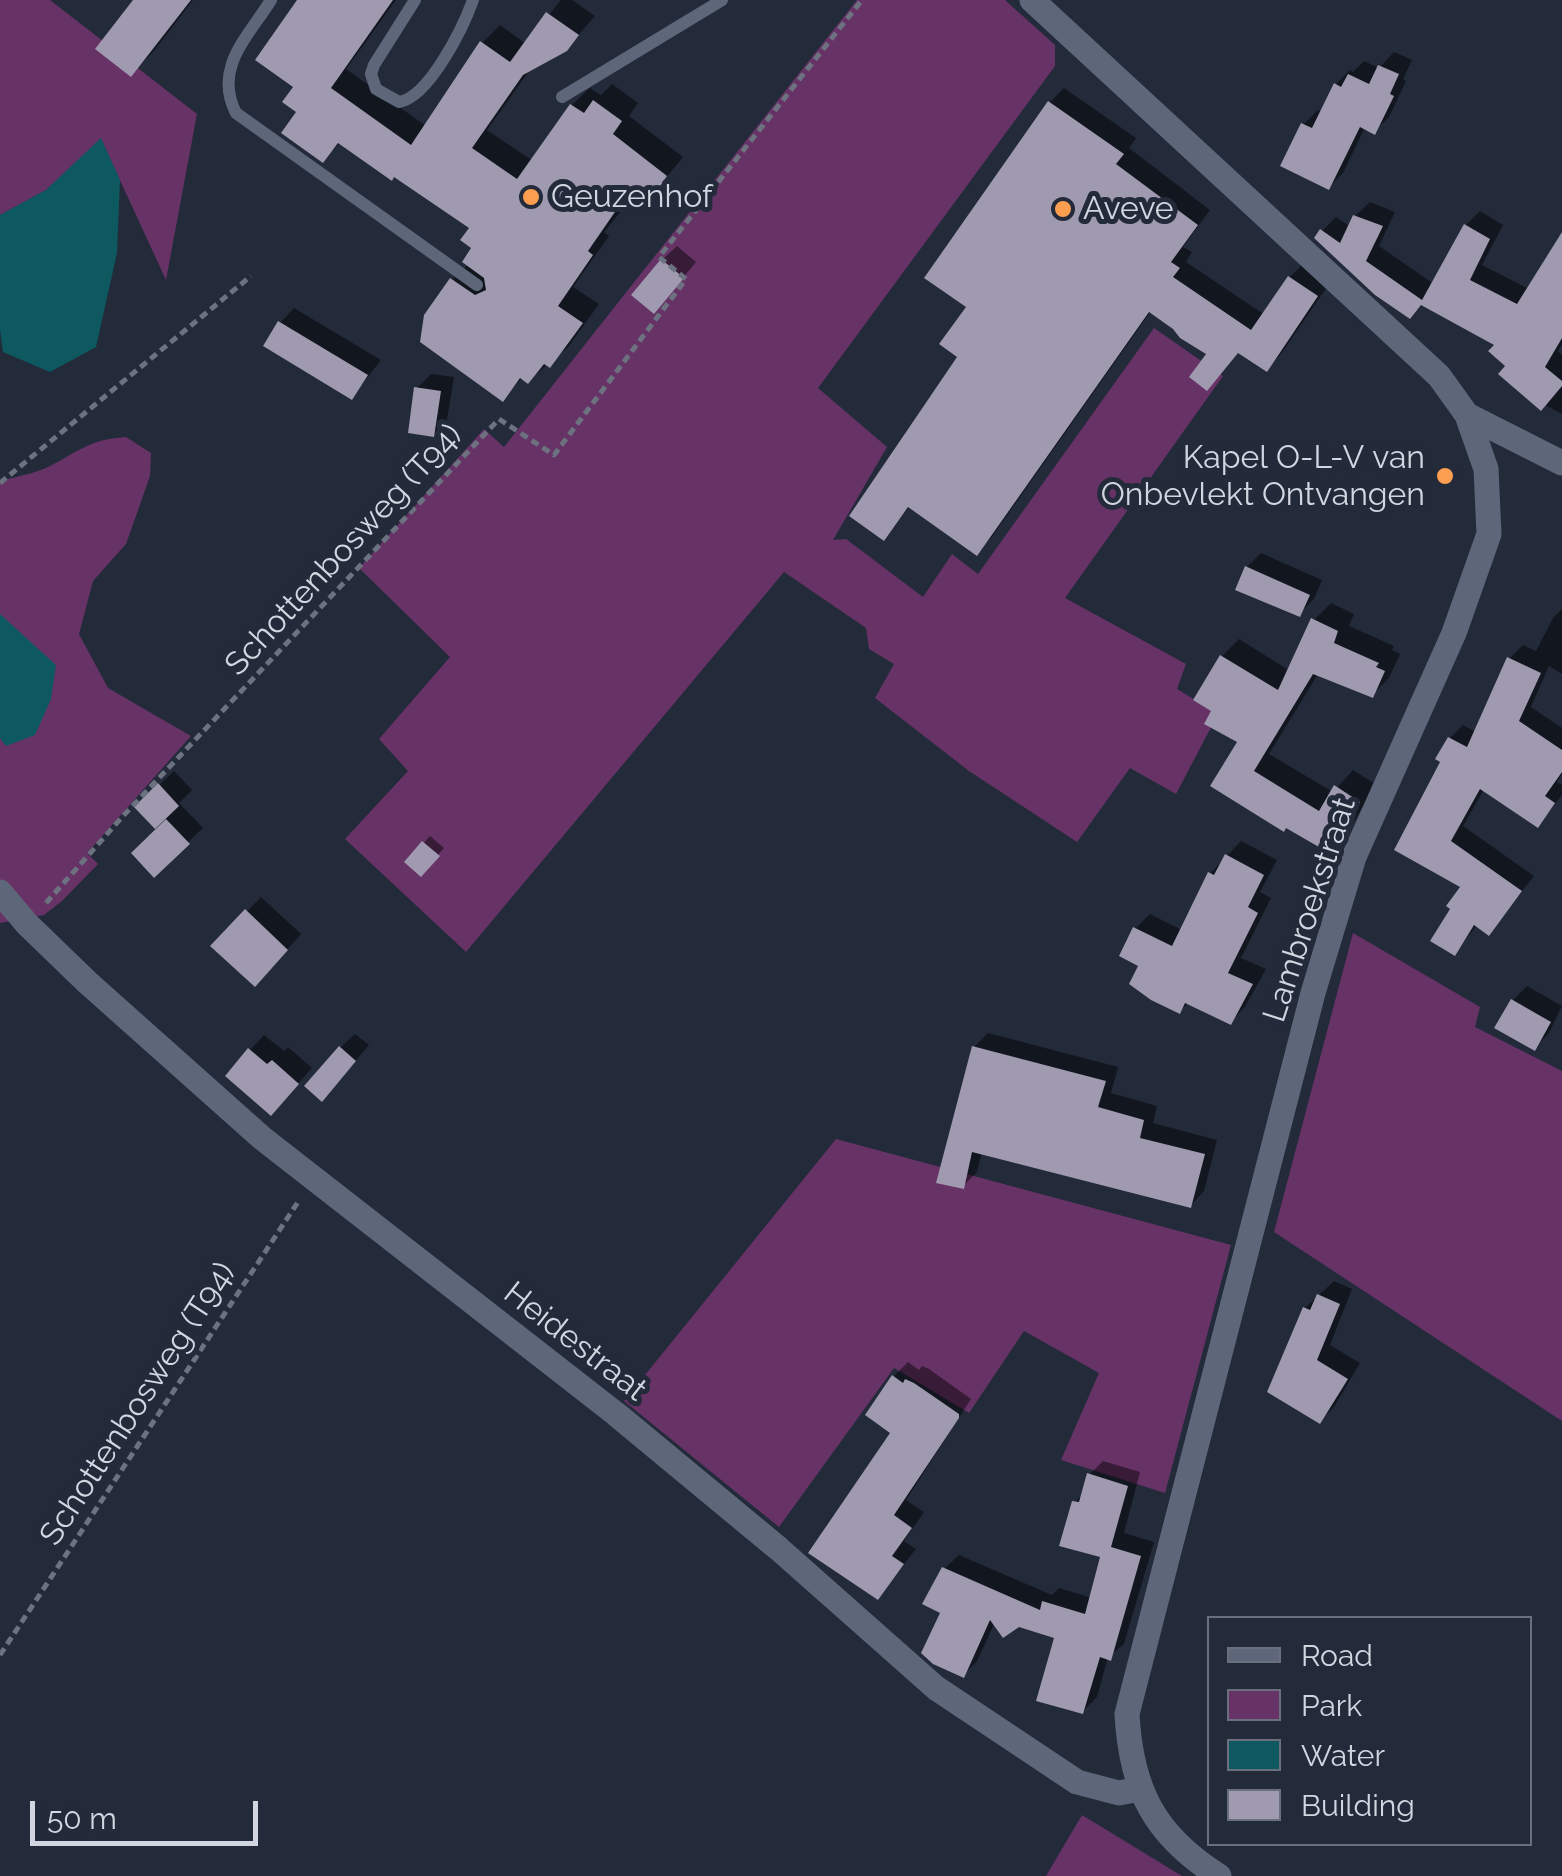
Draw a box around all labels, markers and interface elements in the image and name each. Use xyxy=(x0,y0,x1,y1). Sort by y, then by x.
place label: Geuzenhof xyxy=(551,178,713,216)
marker: Geuzenhof xyxy=(520,186,542,208)
place label: Aveve xyxy=(1083,190,1174,228)
marker: Aveve xyxy=(1052,198,1074,220)
street label: Schottenbosweg (T94) xyxy=(218,416,470,684)
place label: Kapel O-L-V van Onbevlekt Ontvangen xyxy=(1101,439,1425,514)
marker: Kapel O-L-V van Onbevlekt Ontvangen xyxy=(1434,465,1456,487)
street label: Lambroekstraat xyxy=(1256,793,1364,1027)
street label: Schottenbosweg (T94) xyxy=(32,1255,244,1553)
street label: Heidestraat xyxy=(496,1274,654,1410)
legend xyxy=(1207,1616,1532,1846)
text: Road xyxy=(1301,1638,1373,1673)
text: Park xyxy=(1301,1688,1362,1723)
text: Water xyxy=(1301,1738,1385,1773)
scale bar xyxy=(35,1781,262,1843)
text: Building xyxy=(1301,1788,1415,1823)
text: 50 m xyxy=(47,1801,117,1836)

